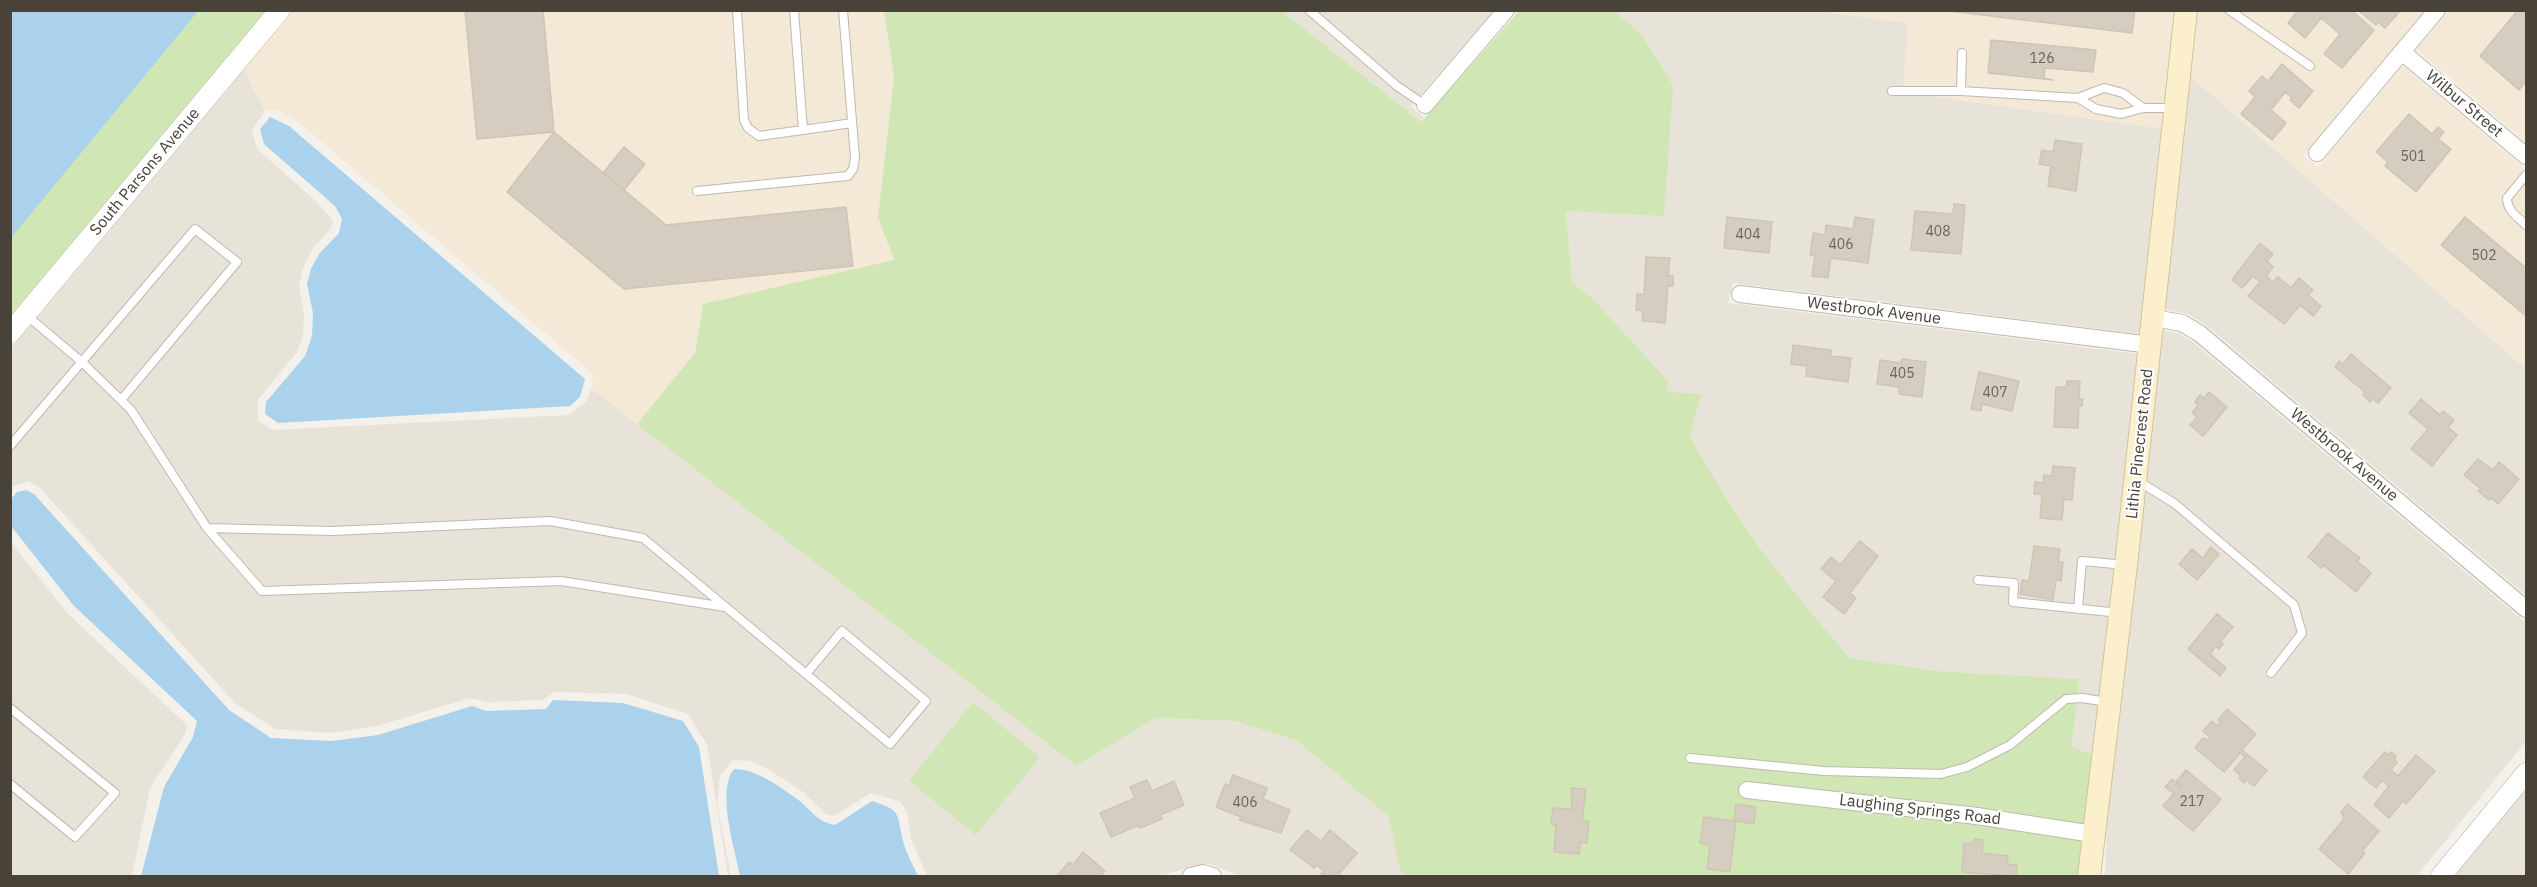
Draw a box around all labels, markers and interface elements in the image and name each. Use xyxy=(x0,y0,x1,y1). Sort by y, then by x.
house number: 126 xyxy=(2029,51,2055,67)
street label: Wilbur Street xyxy=(2422,66,2506,142)
street label: South Parsons Avenue xyxy=(86,104,204,240)
house number: 501 xyxy=(2400,149,2426,165)
house number: 408 xyxy=(1925,224,1951,240)
house number: 404 xyxy=(1735,227,1761,243)
house number: 406 xyxy=(1828,237,1854,253)
house number: 502 xyxy=(2471,248,2497,264)
street label: Westbrook Avenue xyxy=(1806,293,1942,329)
house number: 405 xyxy=(1889,366,1915,382)
street label: Lithia Pinecrest Road xyxy=(2123,368,2157,520)
house number: 407 xyxy=(1982,385,2008,401)
street label: Westbrook Avenue xyxy=(2286,404,2402,506)
street label: Laughing Springs Road xyxy=(1838,791,2002,829)
house number: 217 xyxy=(2179,794,2205,810)
house number: 406 xyxy=(1232,795,1258,811)

